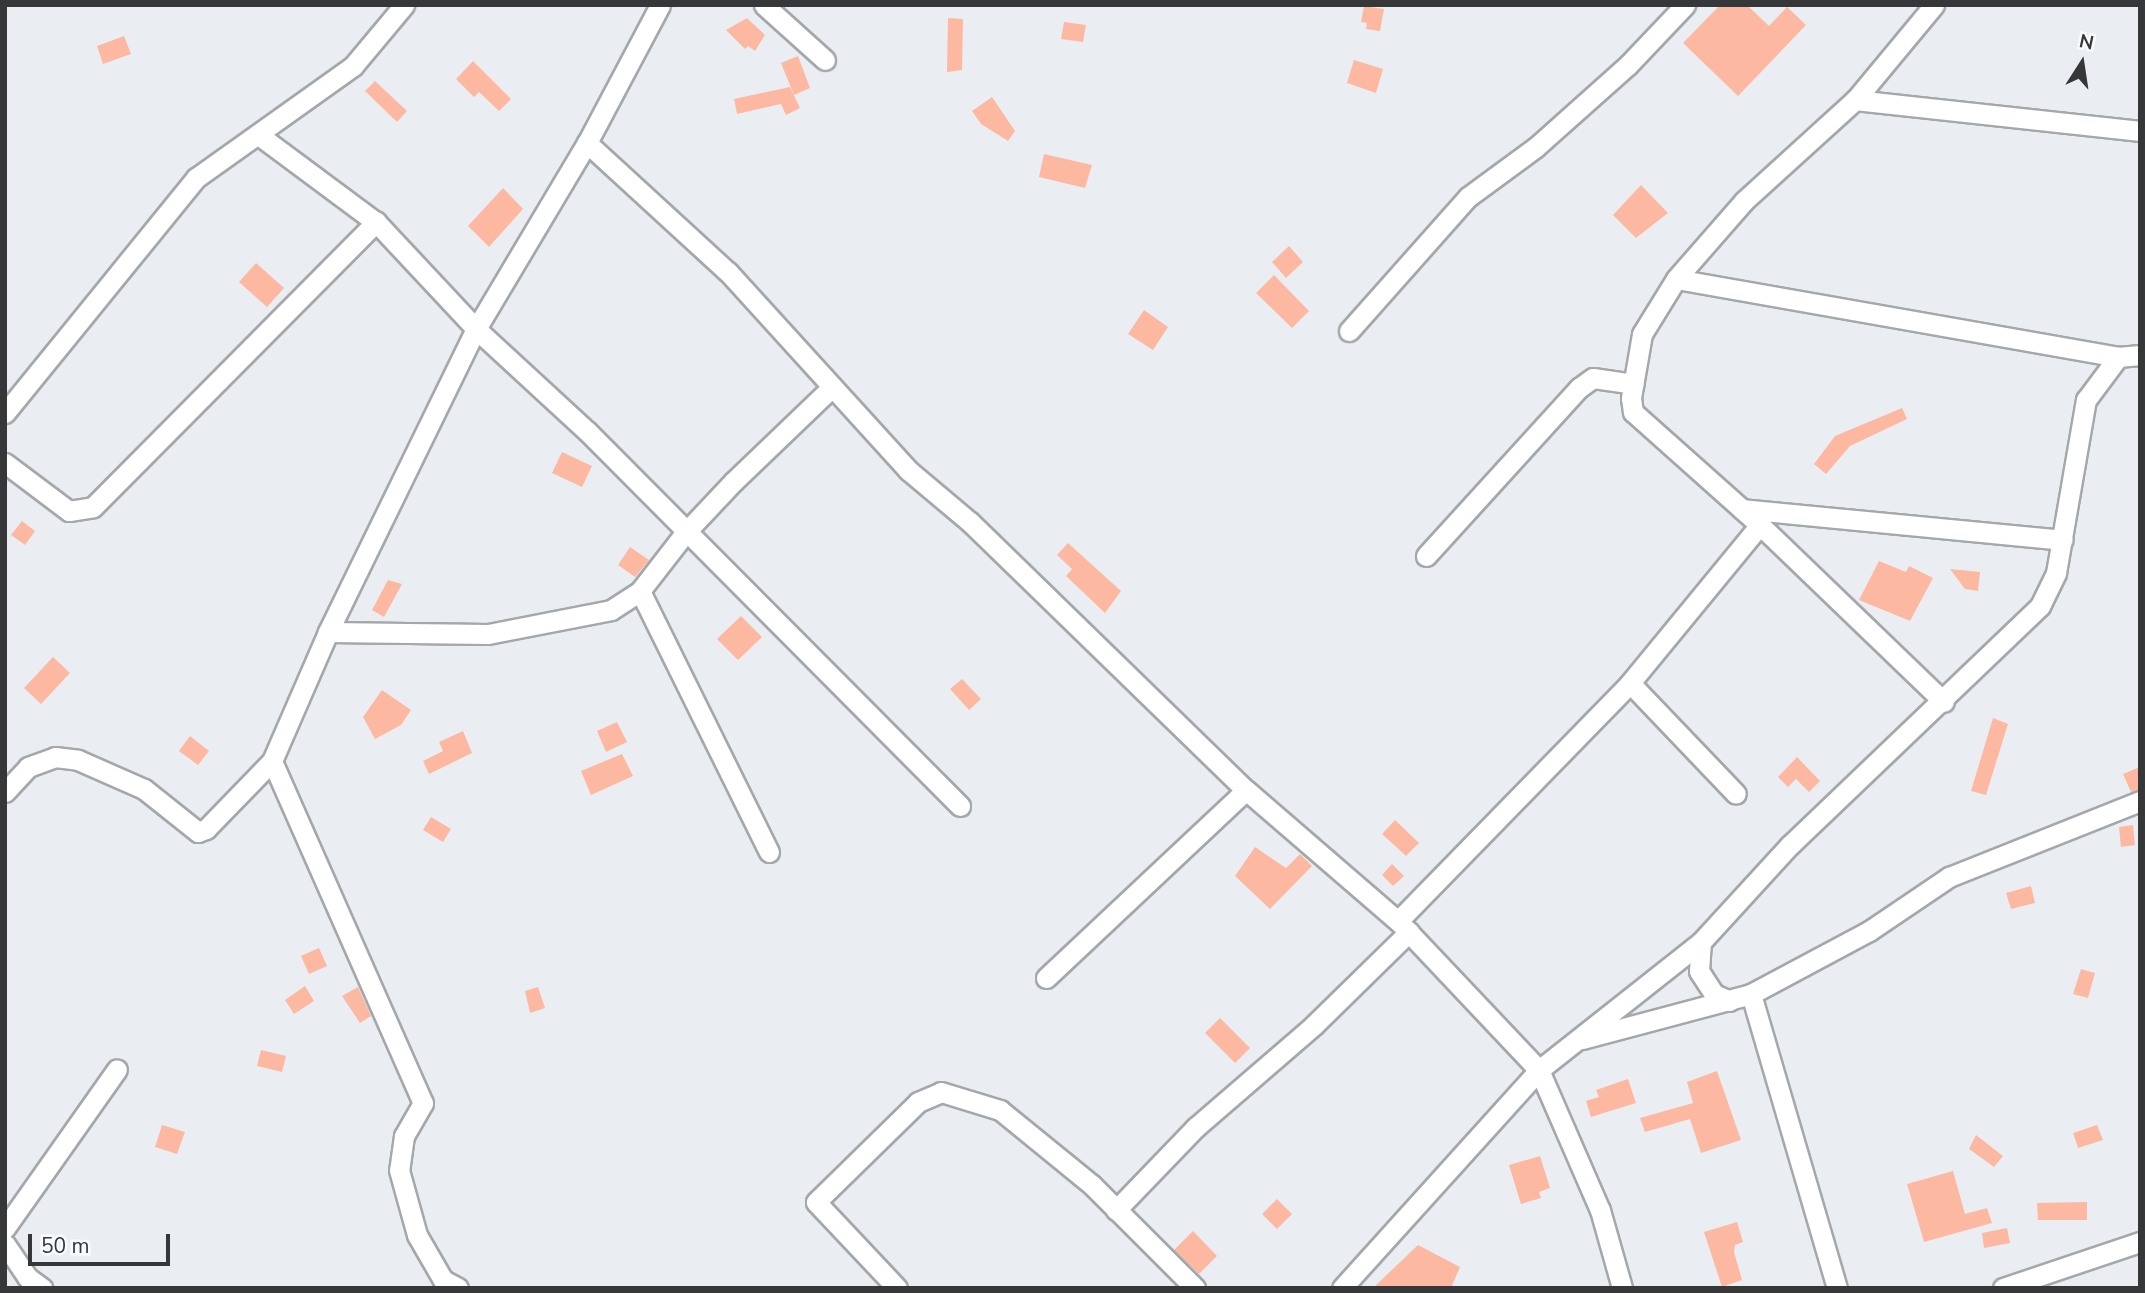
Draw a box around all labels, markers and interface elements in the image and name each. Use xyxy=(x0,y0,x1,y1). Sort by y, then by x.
north arrow xyxy=(2047,28,2117,98)
text: N xyxy=(2077,28,2096,57)
scale bar xyxy=(32,1220,173,1264)
text: 50 m xyxy=(41,1232,90,1260)

